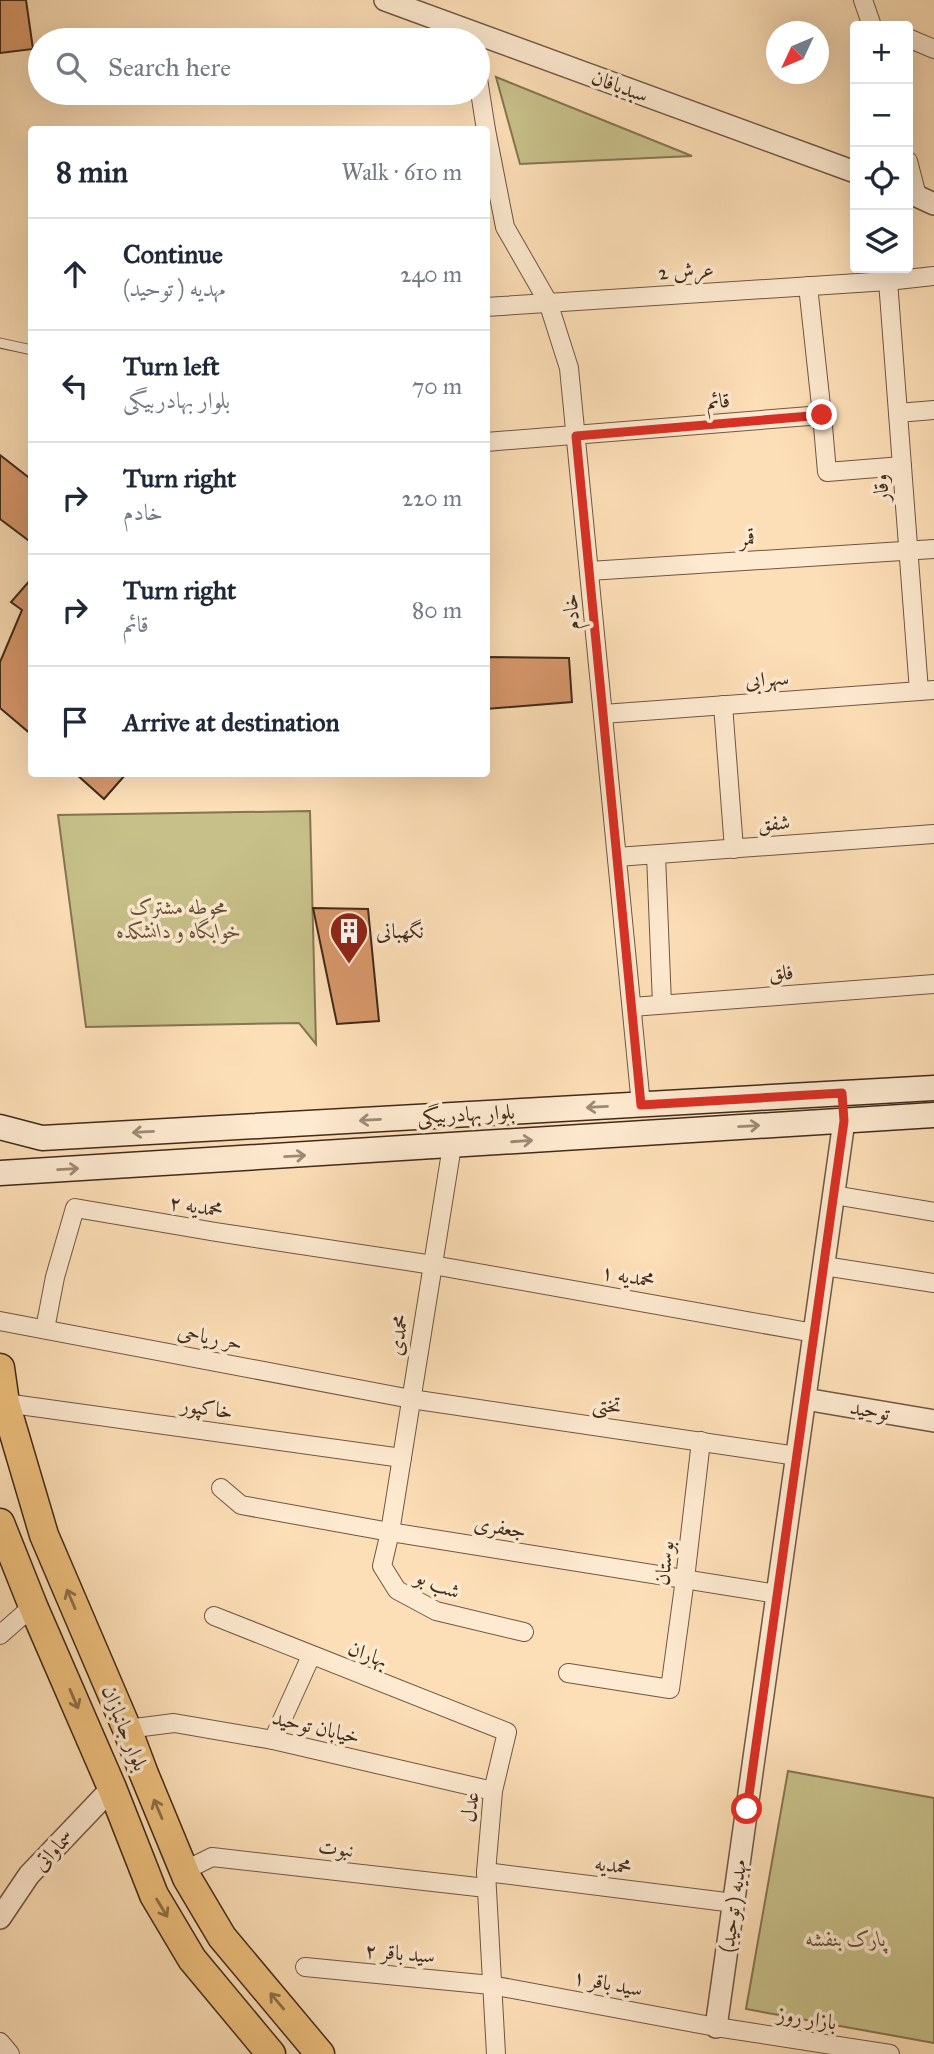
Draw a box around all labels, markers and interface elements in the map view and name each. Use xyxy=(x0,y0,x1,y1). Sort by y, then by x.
north arrow xyxy=(766,21,829,84)
map controls xyxy=(850,21,913,273)
button: + xyxy=(850,21,913,84)
search box xyxy=(28,28,490,105)
icon: search xyxy=(52,48,90,86)
text: Search here xyxy=(108,51,231,83)
street label: سبدبافان xyxy=(588,64,652,108)
button: − xyxy=(850,84,913,147)
button: locate xyxy=(850,147,913,210)
text: 8 min xyxy=(56,154,128,190)
text: Walk · 610 m xyxy=(341,158,462,186)
button: layers xyxy=(850,210,913,273)
text: Continue xyxy=(123,238,223,270)
icon: ahead xyxy=(56,255,94,293)
street label: عرش 2 xyxy=(658,257,715,287)
text: 240 m xyxy=(400,260,462,288)
text: مهدیه ( توحید) xyxy=(123,274,226,302)
text: Turn left xyxy=(123,350,219,382)
icon: left xyxy=(56,367,94,405)
text: 70 m xyxy=(412,372,462,400)
text: بلوار بهادربیگی xyxy=(123,386,230,414)
street label: قائم xyxy=(705,387,731,420)
route end xyxy=(806,399,837,430)
text: Turn right xyxy=(123,462,236,494)
street label: وقار xyxy=(867,473,895,505)
icon: right xyxy=(56,479,94,517)
text: 220 m xyxy=(402,484,462,512)
text: خادم xyxy=(123,498,163,526)
street label: قمر xyxy=(736,524,756,552)
text: Turn right xyxy=(123,574,236,606)
icon: right xyxy=(56,591,94,629)
street label: خادم xyxy=(556,592,591,632)
text: 80 m xyxy=(412,596,462,624)
text: قائم xyxy=(123,610,149,638)
street label: سهرابی xyxy=(744,664,790,696)
icon: arrive xyxy=(56,703,94,741)
text: Arrive at destination xyxy=(123,706,340,738)
street label: شفق xyxy=(757,809,791,837)
park label: محوطه مشترک خوابگاه و دانشکده xyxy=(117,894,241,944)
building icon: نگهبانی xyxy=(328,910,370,965)
place label: نگهبانی xyxy=(376,918,424,944)
street label: فلق xyxy=(768,959,794,987)
street label: بلوار بهادربیگی xyxy=(416,1098,516,1131)
one-way arrow xyxy=(586,1101,609,1114)
one-way arrow xyxy=(358,1113,381,1126)
one-way arrow xyxy=(737,1119,760,1132)
one-way arrow xyxy=(131,1126,154,1139)
one-way arrow xyxy=(510,1134,533,1147)
one-way arrow xyxy=(283,1149,306,1162)
one-way arrow xyxy=(56,1163,79,1176)
street label: محمدیه ۲ xyxy=(167,1189,225,1223)
street label: محمدیه ۱ xyxy=(599,1259,657,1294)
street label: محمدی xyxy=(382,1312,414,1357)
street label: حر ریاحی xyxy=(175,1318,245,1356)
street label: تختی xyxy=(591,1390,623,1422)
street label: خاکپور xyxy=(177,1391,235,1425)
street label: توحید xyxy=(848,1394,893,1426)
street label: جعفری xyxy=(472,1510,528,1544)
street label: بوستان xyxy=(648,1539,680,1587)
street label: شب بو xyxy=(409,1562,464,1606)
one-way arrow xyxy=(64,1589,77,1610)
street label: بهاران xyxy=(344,1635,392,1674)
street label: بلوار جانبازان xyxy=(96,1681,154,1775)
one-way arrow xyxy=(68,1687,81,1709)
street label: خیابان توحید xyxy=(270,1704,362,1750)
street label: عدل xyxy=(455,1790,485,1824)
route start xyxy=(731,1793,762,1824)
one-way arrow xyxy=(151,1799,164,1821)
street label: سماواتی xyxy=(27,1824,79,1876)
street label: نبوت xyxy=(317,1833,355,1863)
street label: محمدیه xyxy=(593,1850,633,1880)
street label: مهدیه ( توحید) xyxy=(714,1858,753,1954)
one-way arrow xyxy=(155,1898,169,1918)
park label: پارک بنفشه xyxy=(806,1926,888,1954)
street label: سید باقر ۲ xyxy=(364,1937,436,1969)
street label: سید باقر ۱ xyxy=(571,1964,645,2002)
one-way arrow xyxy=(269,1993,285,2011)
street label: بازار روز xyxy=(773,2000,839,2036)

